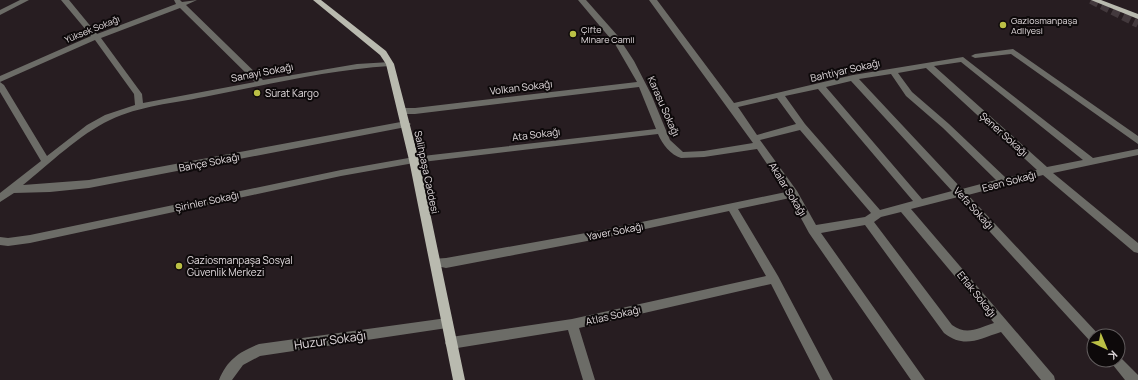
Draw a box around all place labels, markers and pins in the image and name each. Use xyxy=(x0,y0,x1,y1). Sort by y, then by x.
place label: Gaziosmanpaşa Adliyesi xyxy=(1011,14,1077,37)
marker: Gaziosmanpaşa Adliyesi xyxy=(998,20,1008,30)
place label: Çifte Minare Camii xyxy=(581,23,635,46)
marker: Çifte Minare Camii xyxy=(568,29,578,39)
place label: Sürat Kargo xyxy=(265,86,319,100)
marker: Sürat Kargo xyxy=(252,88,262,98)
place label: Gaziosmanpaşa Sosyal Güvenlik Merkezi xyxy=(187,253,293,279)
marker: Gaziosmanpaşa Sosyal Güvenlik Merkezi xyxy=(174,261,184,271)

